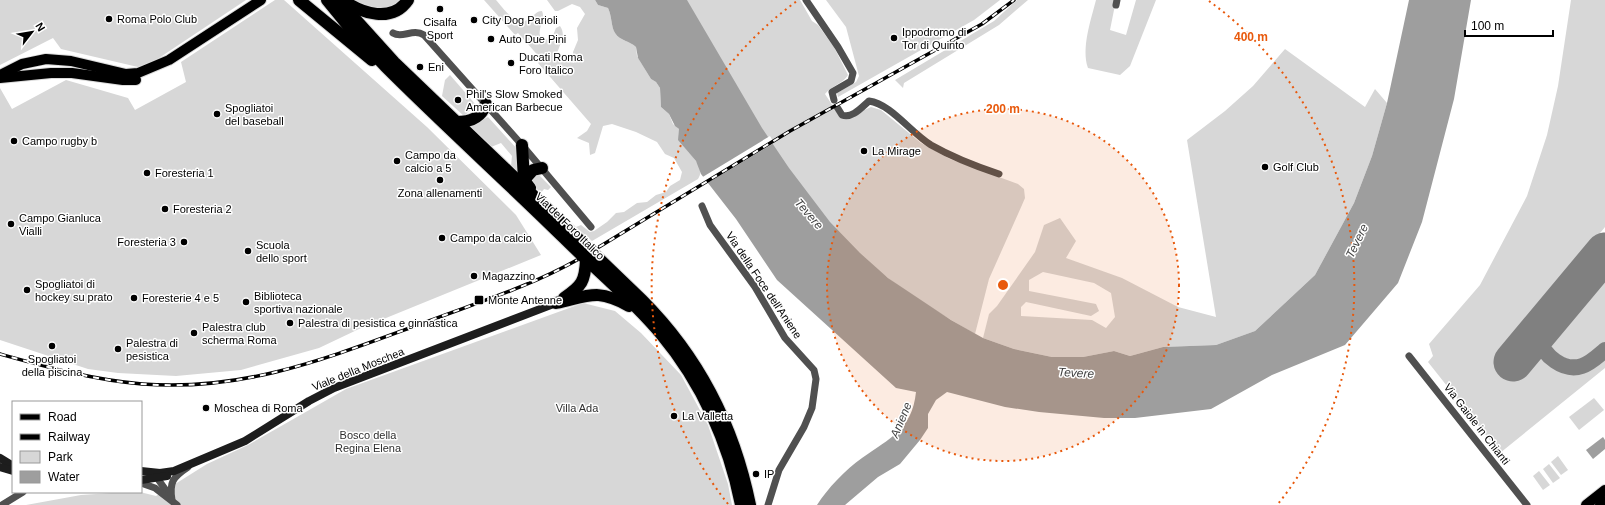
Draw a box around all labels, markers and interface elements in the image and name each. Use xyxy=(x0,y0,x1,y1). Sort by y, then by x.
marker: Cisalfa Sport xyxy=(435,4,445,14)
north arrow xyxy=(12,12,52,52)
scale bar xyxy=(1465,12,1553,38)
place label: Roma Polo Club xyxy=(117,13,197,25)
marker: Roma Polo Club xyxy=(104,14,114,24)
place label: City Dog Parioli xyxy=(482,14,558,26)
marker: City Dog Parioli xyxy=(469,15,479,25)
place label: Cisalfa Sport xyxy=(423,16,458,41)
text: 100 m xyxy=(1471,19,1504,33)
text: N xyxy=(33,20,48,33)
place label: Ippodromo di Tor di Quinto xyxy=(902,26,966,51)
text: 400 m xyxy=(1234,30,1268,44)
place label: Auto Due Pini xyxy=(499,33,566,45)
marker: Ippodromo di Tor di Quinto xyxy=(889,33,899,43)
marker: Auto Due Pini xyxy=(486,34,496,44)
place label: Ducati Roma Foro Italico xyxy=(519,51,583,76)
marker: Ducati Roma Foro Italico xyxy=(506,58,516,68)
place label: Eni xyxy=(428,61,444,73)
marker: Eni xyxy=(415,62,425,72)
place label: Phil's Slow Smoked American Barbecue xyxy=(466,88,563,113)
marker: Phil's Slow Smoked American Barbecue xyxy=(453,95,463,105)
place label: Spogliatoi del baseball xyxy=(225,102,284,127)
text: 200 m xyxy=(986,102,1020,116)
marker: Spogliatoi del baseball xyxy=(212,109,222,119)
place label: Campo rugby b xyxy=(22,135,97,147)
marker: Campo rugby b xyxy=(9,136,19,146)
place label: La Mirage xyxy=(872,145,921,157)
marker: La Mirage xyxy=(859,146,869,156)
place label: Campo da calcio a 5 xyxy=(405,149,457,174)
marker: Campo da calcio a 5 xyxy=(392,156,402,166)
place label: Golf Club xyxy=(1273,161,1319,173)
marker: Golf Club xyxy=(1260,162,1270,172)
place label: Foresteria 1 xyxy=(155,167,214,179)
marker: Foresteria 1 xyxy=(142,168,152,178)
marker: Zona allenamenti xyxy=(435,175,445,185)
place label: Zona allenamenti xyxy=(398,187,482,199)
street label: Via del Foro Italico xyxy=(533,190,607,262)
water label: Tevere xyxy=(792,196,826,233)
place label: Foresteria 2 xyxy=(173,203,232,215)
marker: Foresteria 2 xyxy=(160,204,170,214)
place label: Campo Gianluca Vialli xyxy=(19,212,102,237)
marker: Campo Gianluca Vialli xyxy=(6,219,16,229)
water label: Tevere xyxy=(1343,221,1371,260)
street label: Via della Foce dell'Aniene xyxy=(724,229,804,341)
place label: Campo da calcio xyxy=(450,232,532,244)
marker: Campo da calcio xyxy=(437,233,447,243)
place label: Foresteria 3 xyxy=(117,236,176,248)
marker: Foresteria 3 xyxy=(179,237,189,247)
place label: Scuola dello sport xyxy=(256,239,307,264)
marker: Scuola dello sport xyxy=(243,246,253,256)
place label: Magazzino xyxy=(482,270,535,282)
marker: Magazzino xyxy=(469,271,479,281)
place label: Spogliatoi di hockey su prato xyxy=(35,278,113,303)
centre of rings xyxy=(996,278,1010,292)
marker: Spogliatoi di hockey su prato xyxy=(22,285,32,295)
place label: Biblioteca sportiva nazionale xyxy=(254,290,343,315)
place label: Foresterie 4 e 5 xyxy=(142,292,219,304)
marker: Foresterie 4 e 5 xyxy=(129,293,139,303)
marker: Monte Antenne xyxy=(473,294,485,306)
place label: Monte Antenne xyxy=(488,294,562,306)
marker: Biblioteca sportiva nazionale xyxy=(241,297,251,307)
place label: Palestra di pesistica e ginnastica xyxy=(298,317,458,329)
marker: Palestra di pesistica e ginnastica xyxy=(285,318,295,328)
place label: Palestra club scherma Roma xyxy=(202,321,277,346)
marker: Palestra club scherma Roma xyxy=(189,328,199,338)
place label: Palestra di pesistica xyxy=(126,337,178,362)
marker: Spogliatoi della piscina xyxy=(47,341,57,351)
marker: Palestra di pesistica xyxy=(113,344,123,354)
street label: Viale della Moschea xyxy=(310,345,407,393)
place label: Spogliatoi della piscina xyxy=(22,353,83,378)
water label: Tevere xyxy=(1058,365,1095,381)
street label: Via Gaiole in Chianti xyxy=(1442,381,1512,467)
water label: Aniene xyxy=(887,400,915,441)
legend xyxy=(12,401,142,493)
place label: Moschea di Roma xyxy=(214,402,304,414)
park label: Villa Ada xyxy=(556,402,599,414)
marker: Moschea di Roma xyxy=(201,403,211,413)
text: Road xyxy=(48,410,77,424)
place label: La Valletta xyxy=(682,410,734,422)
marker: La Valletta xyxy=(669,411,679,421)
park label: Bosco della Regina Elena xyxy=(335,429,402,454)
text: Railway xyxy=(48,430,90,444)
text: Park xyxy=(48,450,74,464)
place label: IP xyxy=(764,468,774,480)
marker: IP xyxy=(751,469,761,479)
text: Water xyxy=(48,470,80,484)

